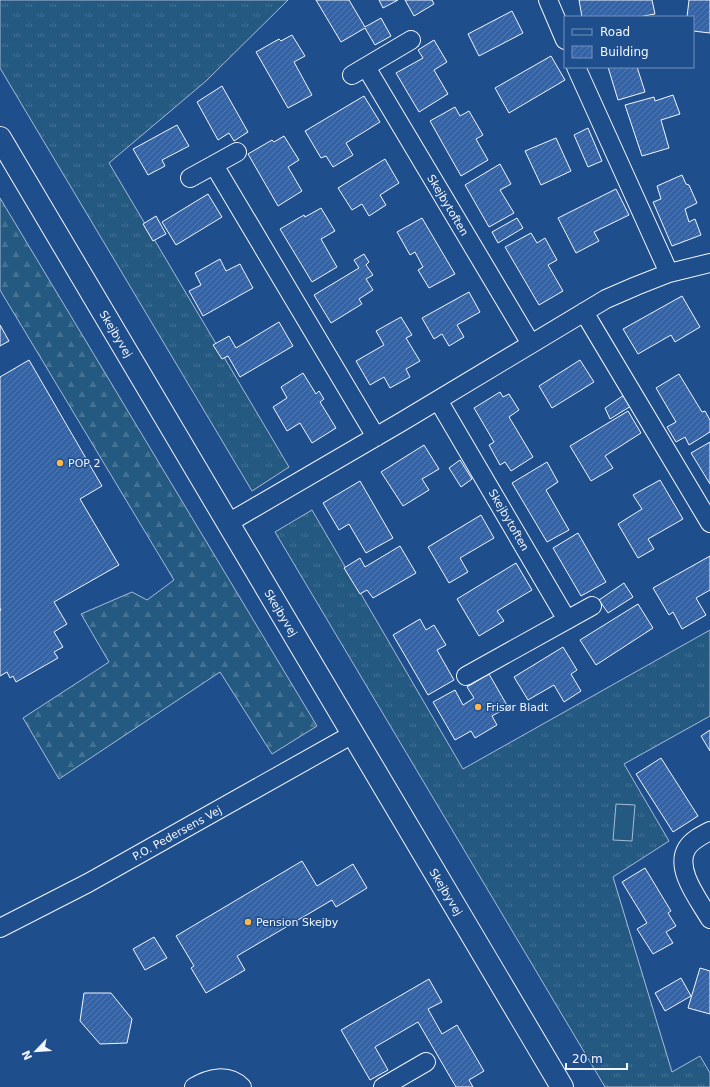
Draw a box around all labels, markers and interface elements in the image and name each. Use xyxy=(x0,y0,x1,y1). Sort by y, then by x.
legend xyxy=(564,16,694,68)
text: Road xyxy=(600,25,630,39)
text: Building xyxy=(600,45,649,59)
street label: Skejbytoften xyxy=(424,172,471,238)
street label: Skejbyvej xyxy=(96,308,135,360)
place label: POP 2 xyxy=(68,457,100,470)
marker: POP 2 xyxy=(55,458,65,468)
street label: Skejbytoften xyxy=(486,487,531,553)
street label: Skejbyvej xyxy=(261,587,300,639)
place label: Frisør Bladt xyxy=(486,701,549,714)
marker: Frisør Bladt xyxy=(473,702,483,712)
street label: P.O. Pedersens Vej xyxy=(130,803,224,863)
street label: Skejbyvej xyxy=(426,866,465,918)
place label: Pension Skejby xyxy=(256,916,339,929)
marker: Pension Skejby xyxy=(243,917,253,927)
north arrow xyxy=(16,1031,56,1071)
scale bar xyxy=(566,1045,627,1071)
text: N xyxy=(20,1048,35,1062)
text: 20 m xyxy=(572,1052,603,1066)

